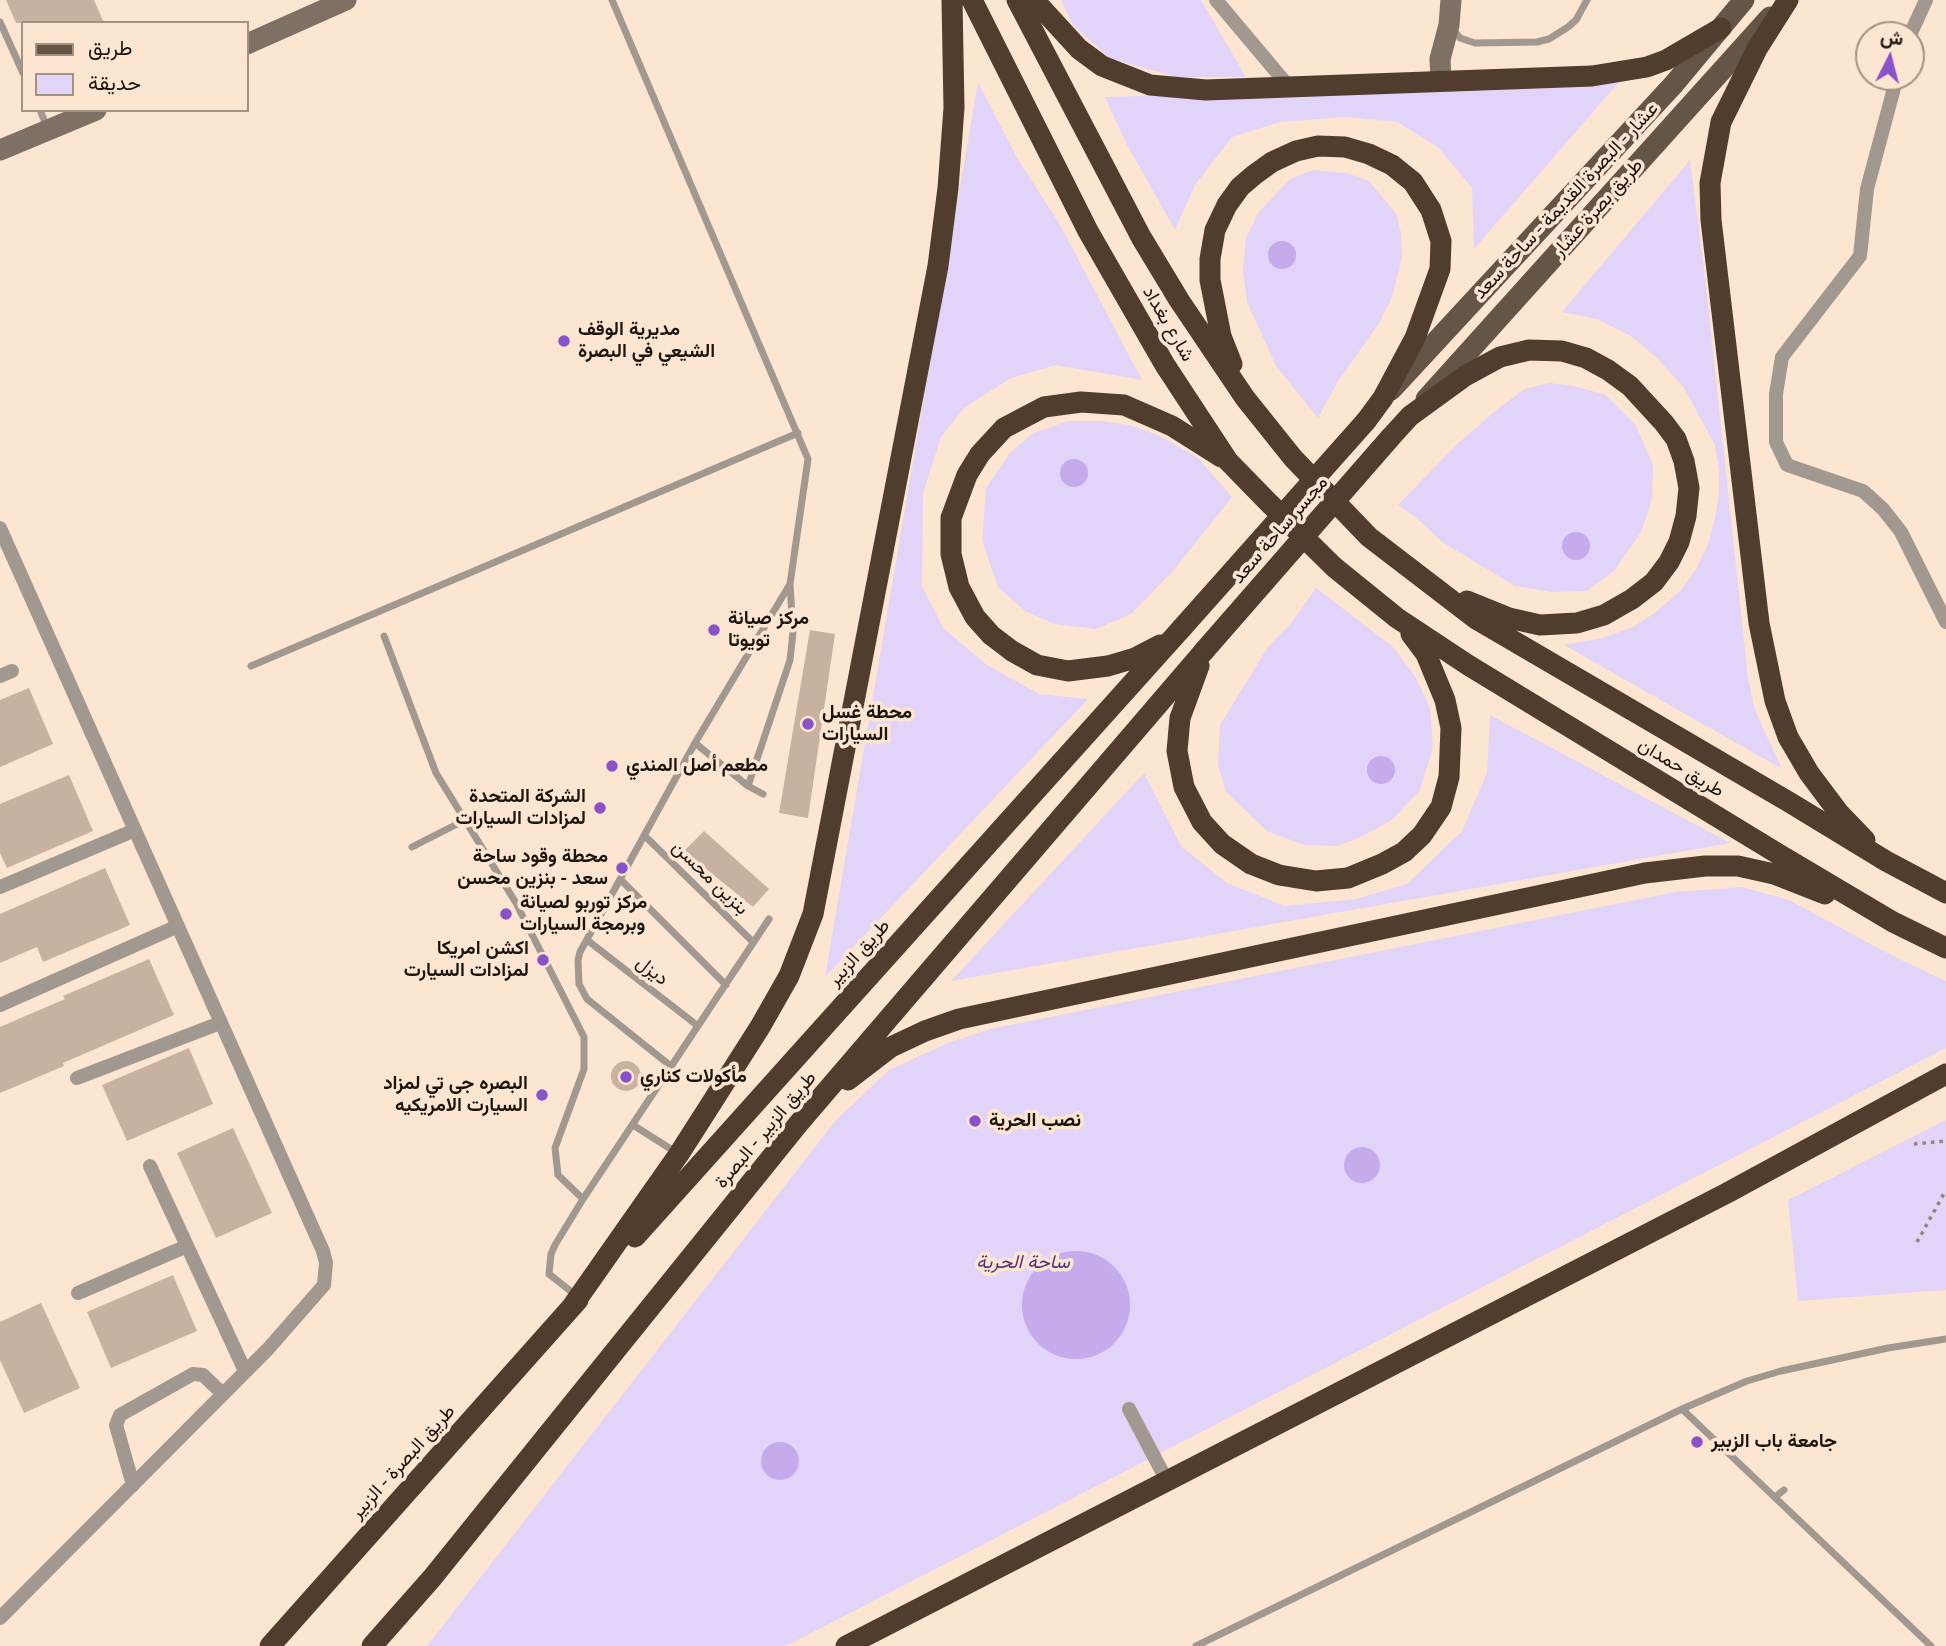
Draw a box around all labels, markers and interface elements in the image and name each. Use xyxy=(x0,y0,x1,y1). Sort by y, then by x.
legend xyxy=(21,21,248,112)
north arrow xyxy=(1855,21,1925,91)
text: ش xyxy=(1879,23,1905,51)
text: طريق xyxy=(88,33,133,61)
text: حديقة xyxy=(88,68,141,96)
street label: عشار - البصرة القديمة - ساحة سعد xyxy=(1469,98,1663,304)
street label: طريق بصرة عشار xyxy=(1548,154,1648,262)
street label: شارع بغداد xyxy=(1137,282,1199,366)
place label: مديرية الوقف الشيعي في البصرة xyxy=(578,319,715,363)
marker: مديرية الوقف الشيعي في البصرة xyxy=(556,333,572,349)
street label: مجسر ساحة سعد xyxy=(1227,472,1333,588)
place label: مركز صيانة تويوتا xyxy=(728,608,809,652)
marker: مركز صيانة تويوتا xyxy=(706,622,722,638)
place label: محطة غسل السيارات xyxy=(822,702,912,746)
marker: محطة غسل السيارات xyxy=(800,716,816,732)
street label: طريق حمدان xyxy=(1634,733,1728,803)
place label: مطعم أصل المندي xyxy=(626,755,768,777)
marker: مطعم أصل المندي xyxy=(604,758,620,774)
place label: الشركة المتحدة لمزادات السيارات xyxy=(456,786,586,830)
marker: الشركة المتحدة لمزادات السيارات xyxy=(592,800,608,816)
street label: بنزين محسن xyxy=(667,836,753,920)
place label: محطة وقود ساحة سعد - بنزين محسن xyxy=(457,846,608,890)
marker: محطة وقود ساحة سعد - بنزين محسن xyxy=(614,860,630,876)
place label: مركز توربو لصيانة وبرمجة السيارات xyxy=(520,892,647,936)
marker: مركز توربو لصيانة وبرمجة السيارات xyxy=(498,906,514,922)
street label: طريق الزبير xyxy=(823,915,895,991)
place label: اكشن امريكا لمزادات السيارت xyxy=(404,938,529,982)
street label: ديزل xyxy=(631,951,673,991)
marker: اكشن امريكا لمزادات السيارت xyxy=(535,952,551,968)
place label: مأكولات كناري xyxy=(640,1066,747,1088)
street label: طريق الزبير - البصرة xyxy=(710,1067,822,1193)
marker: مأكولات كناري xyxy=(618,1069,634,1085)
place label: البصره جي تي لمزاد السيارت الامريكيه xyxy=(383,1073,528,1117)
marker: البصره جي تي لمزاد السيارت الامريكيه xyxy=(534,1087,550,1103)
place label: نصب الحرية xyxy=(989,1110,1081,1132)
marker: نصب الحرية xyxy=(967,1113,983,1129)
park label: ساحة الحرية xyxy=(976,1252,1070,1274)
street label: طريق البصرة - الزبير xyxy=(346,1400,460,1524)
place label: جامعة باب الزبير xyxy=(1711,1431,1837,1453)
marker: جامعة باب الزبير xyxy=(1689,1434,1705,1450)

